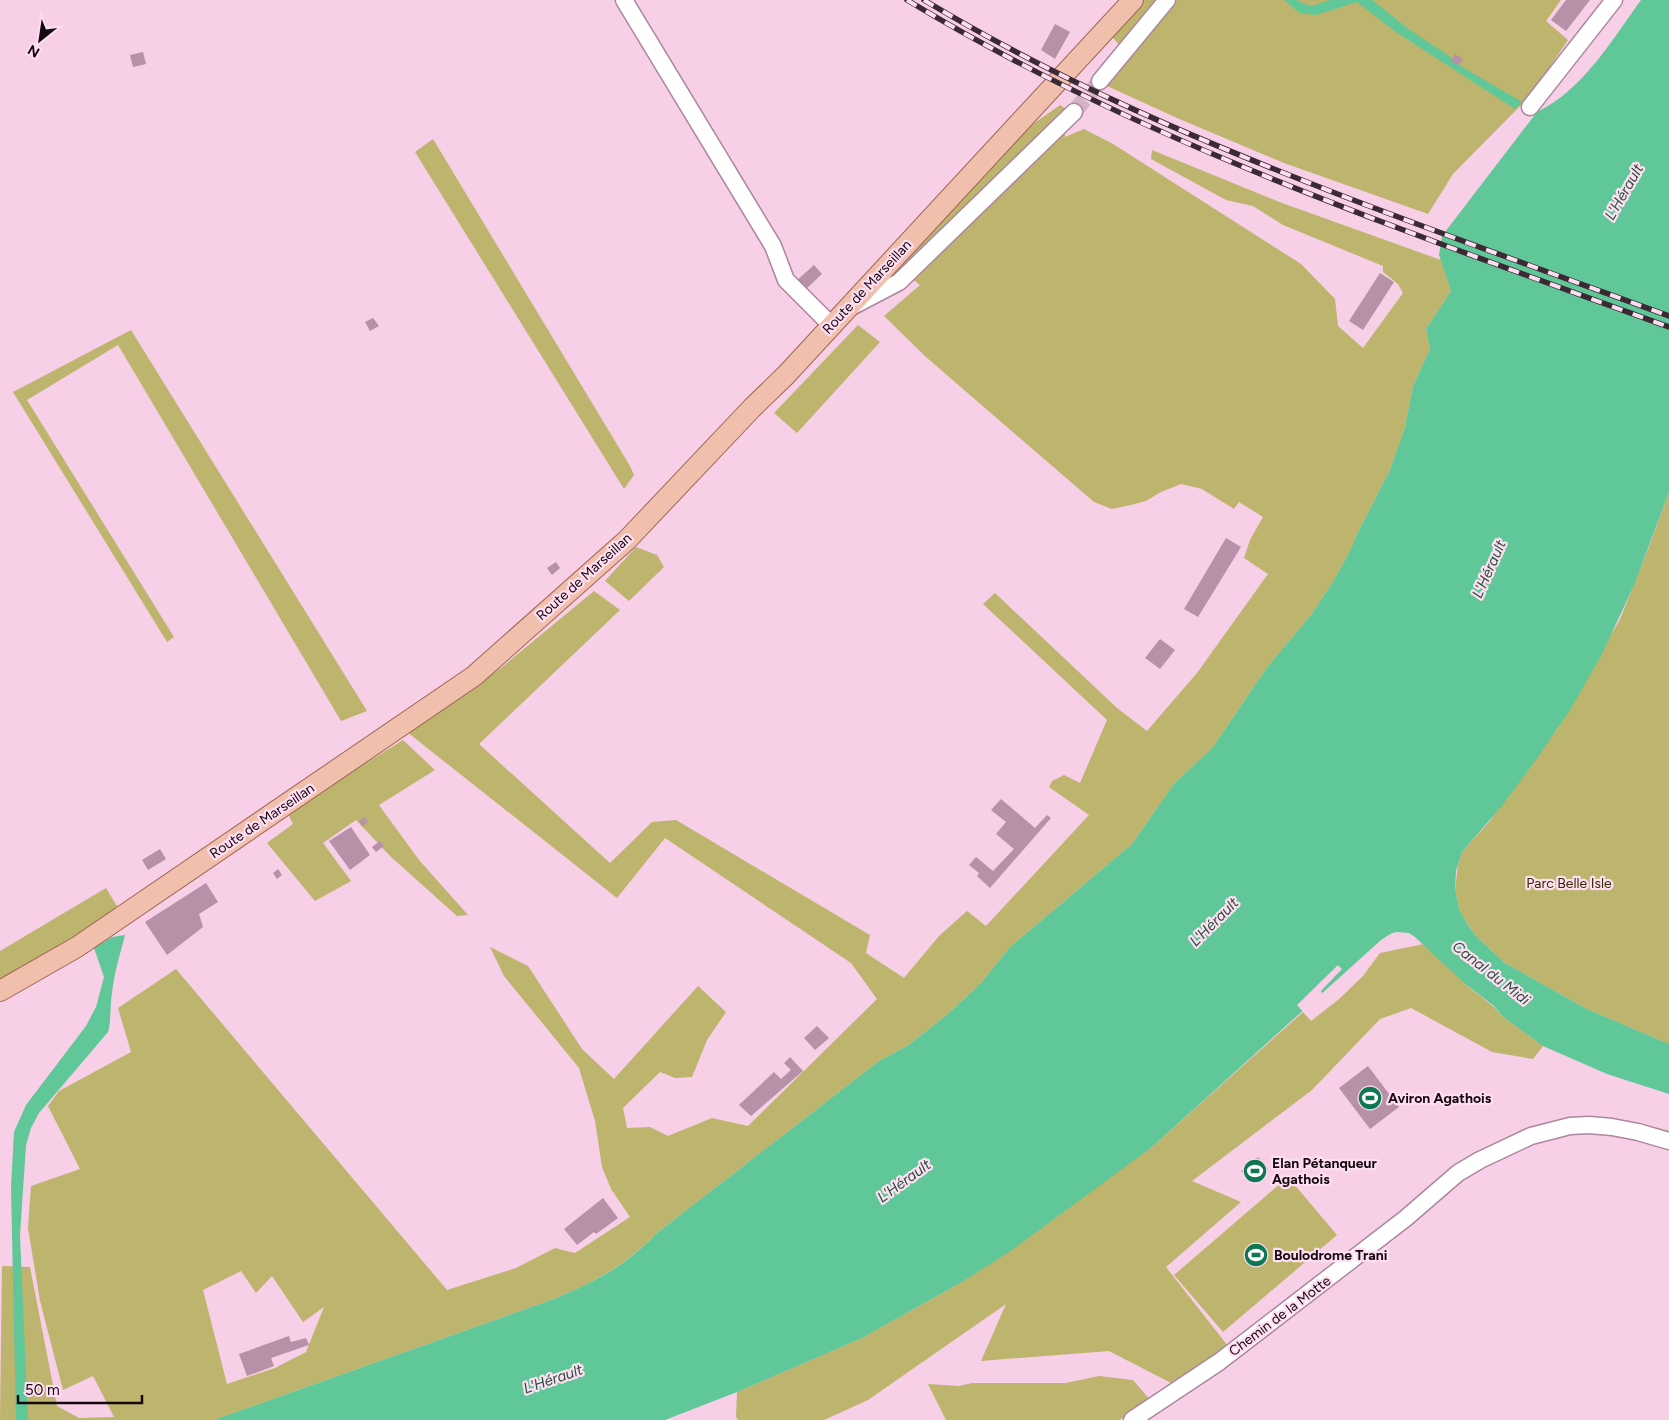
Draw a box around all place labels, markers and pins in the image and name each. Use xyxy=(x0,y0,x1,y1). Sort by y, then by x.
sports icon: Aviron Agathois xyxy=(1357,1085,1383,1111)
place label: Aviron Agathois xyxy=(1388,1090,1492,1107)
place label: Elan Pétanqueur Agathois xyxy=(1272,1155,1377,1188)
sports icon: Elan Pétanqueur Agathois xyxy=(1242,1158,1268,1184)
sports icon: Boulodrome Trani xyxy=(1243,1242,1269,1268)
place label: Boulodrome Trani xyxy=(1274,1247,1387,1264)

